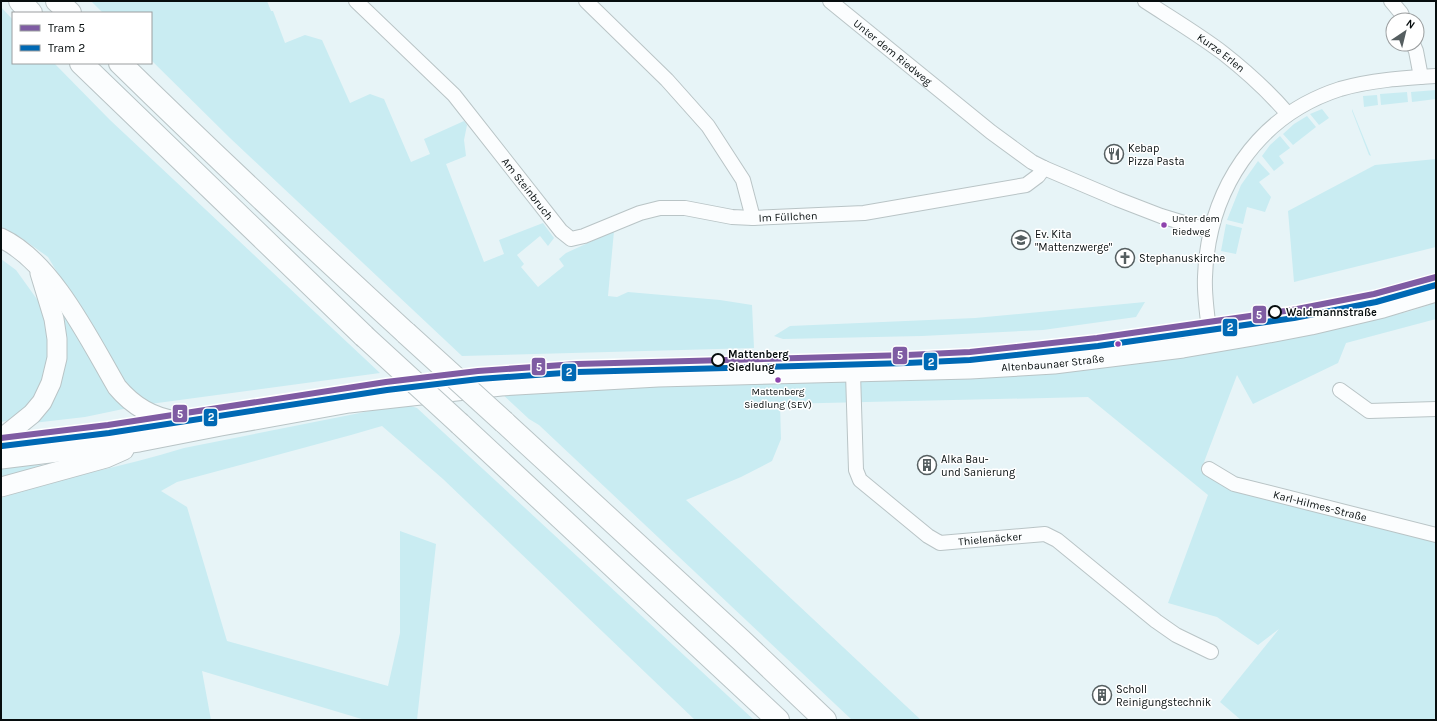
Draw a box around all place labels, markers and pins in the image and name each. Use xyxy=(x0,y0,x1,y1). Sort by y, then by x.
place label: Kebap Pizza Pasta xyxy=(1128,142,1185,168)
restaurant icon: Kebap Pizza Pasta xyxy=(1103,143,1125,165)
place label: Unter dem Riedweg xyxy=(1172,213,1220,238)
marker: Unter dem Riedweg xyxy=(1159,220,1169,230)
place label: Ev. Kita "Mattenzwerge" xyxy=(1035,228,1113,254)
school or university icon: Ev. Kita "Mattenzwerge" xyxy=(1010,229,1032,251)
church icon: Stephanuskirche xyxy=(1114,247,1136,269)
place label: Stephanuskirche xyxy=(1139,252,1225,265)
marker: Waldmannstraße xyxy=(1268,305,1282,319)
place label: Waldmannstraße xyxy=(1286,306,1377,319)
unlabelled marker xyxy=(1113,339,1123,349)
place label: Mattenberg Siedlung xyxy=(728,348,789,374)
marker: Mattenberg Siedlung xyxy=(711,353,725,367)
marker: Mattenberg Siedlung (SEV) xyxy=(773,375,783,385)
place label: Mattenberg Siedlung (SEV) xyxy=(744,386,812,411)
place label: Alka Bau- und Sanierung xyxy=(941,453,1016,479)
building icon: Alka Bau- und Sanierung xyxy=(916,454,938,476)
place label: Scholl Reinigungstechnik xyxy=(1116,683,1211,709)
building icon: Scholl Reinigungstechnik xyxy=(1091,684,1113,706)

